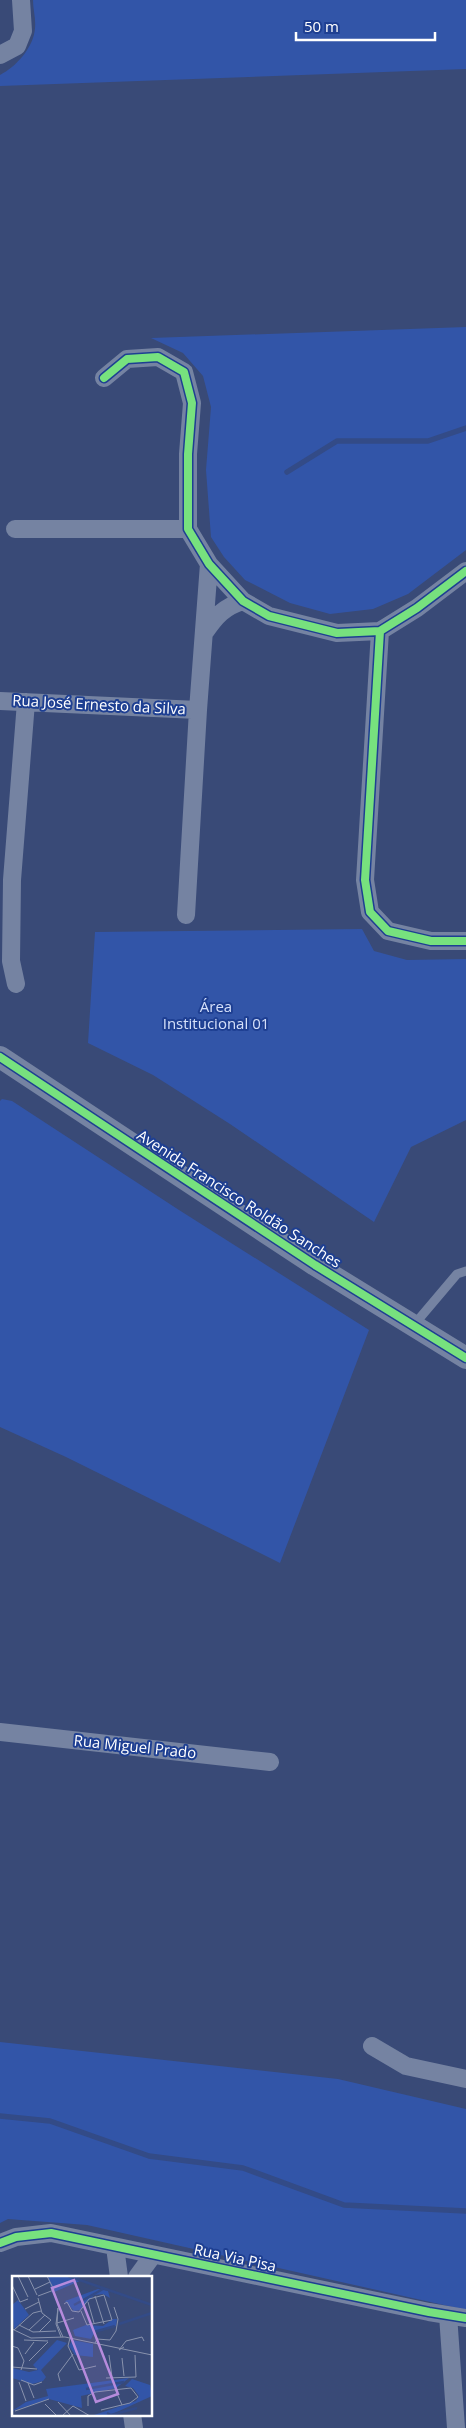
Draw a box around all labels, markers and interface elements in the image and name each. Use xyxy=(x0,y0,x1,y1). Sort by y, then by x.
scale bar xyxy=(296,10,435,42)
text: 50 m xyxy=(304,16,339,36)
street label: Rua José Ernesto da Silva xyxy=(12,689,186,719)
park label: Área Institucional 01 xyxy=(163,996,269,1033)
street label: Avenida Francisco Roldão Sanches xyxy=(134,1125,345,1272)
street label: Rua Miguel Prado xyxy=(73,1730,197,1762)
street label: Rua Via Pisa xyxy=(192,2239,278,2276)
inset map xyxy=(12,2276,152,2416)

